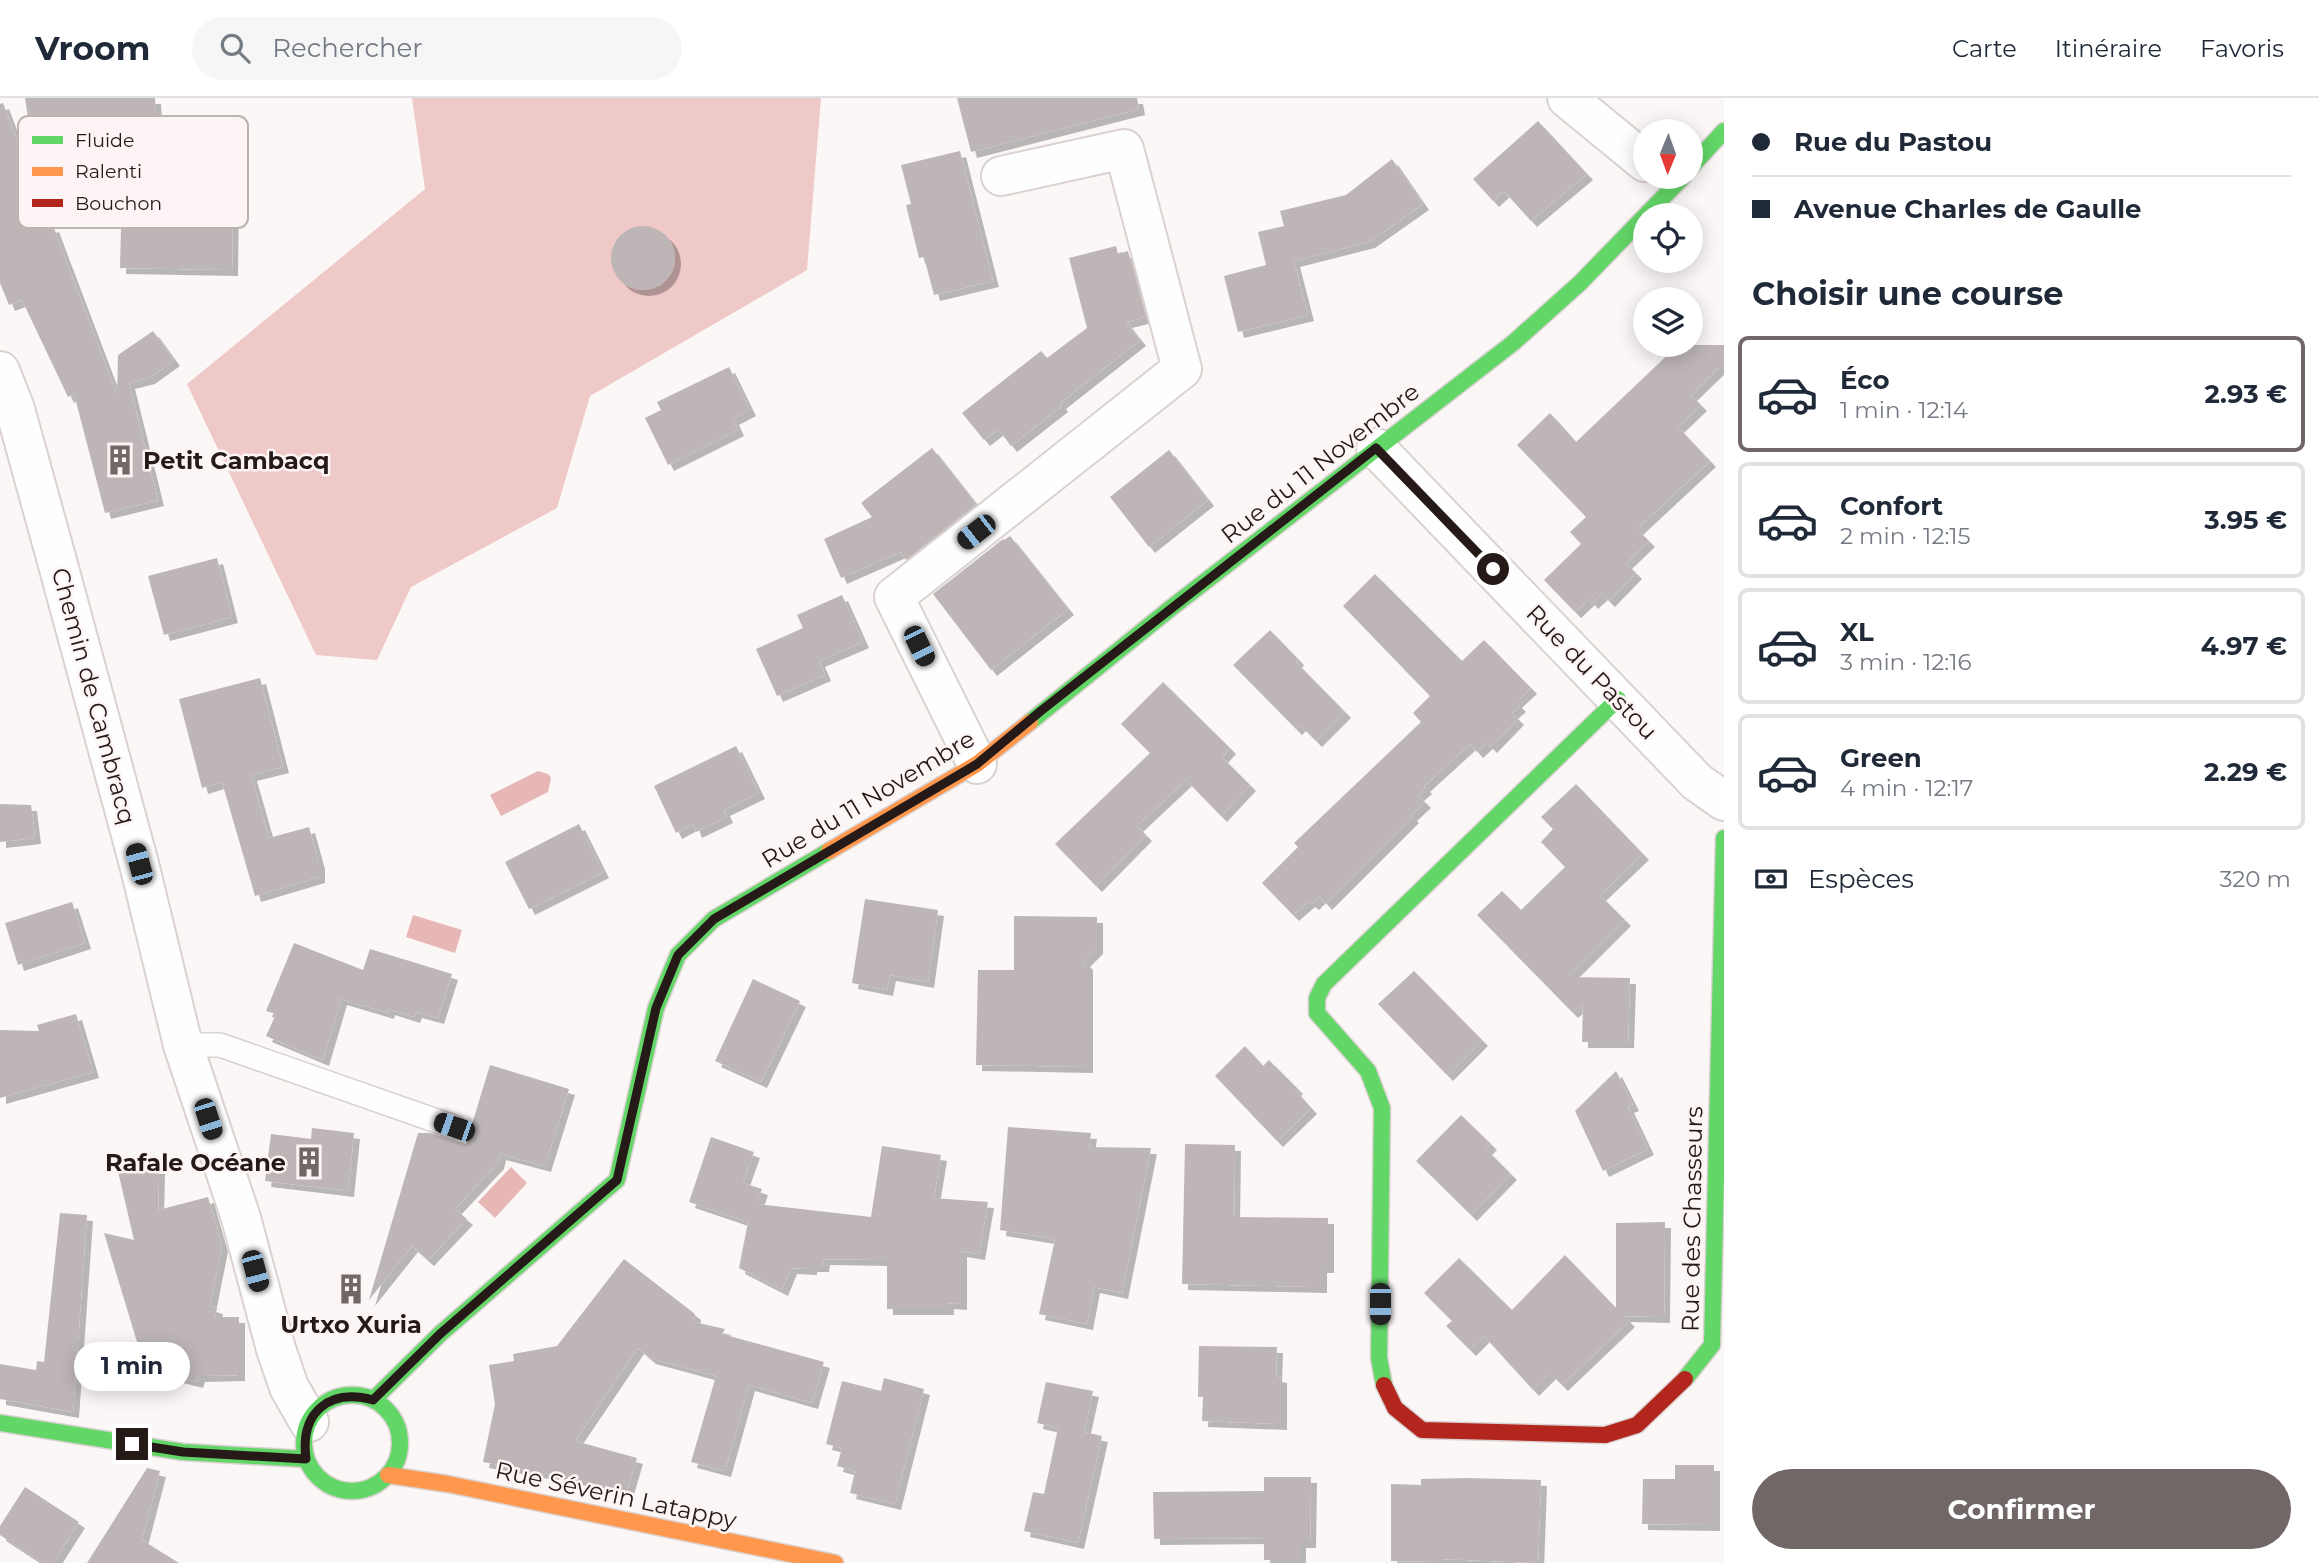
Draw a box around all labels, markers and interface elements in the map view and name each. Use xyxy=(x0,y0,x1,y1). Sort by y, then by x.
search box xyxy=(192,17,682,80)
text: Vroom xyxy=(35,28,150,68)
icon: search xyxy=(216,29,254,67)
text: Rechercher xyxy=(272,32,423,64)
text: Carte xyxy=(1952,34,2017,63)
text: Itinéraire xyxy=(2055,34,2162,63)
text: Favoris xyxy=(2200,34,2284,63)
legend xyxy=(18,116,248,228)
north arrow xyxy=(1633,119,1703,189)
map controls xyxy=(1633,119,1703,357)
text: Rue du Pastou xyxy=(1794,126,1992,158)
text: Fluide xyxy=(75,129,134,152)
text: Ralenti xyxy=(75,160,142,183)
text: Bouchon xyxy=(75,192,162,215)
text: Avenue Charles de Gaulle xyxy=(1794,193,2141,225)
button: locate xyxy=(1633,203,1703,273)
text: Choisir une course xyxy=(1752,274,2064,313)
button: layers xyxy=(1633,287,1703,357)
icon: car xyxy=(1756,363,1819,426)
text: Éco xyxy=(1840,364,1890,396)
street label: Rue du 11 Novembre xyxy=(1215,377,1425,549)
text: 2.93 € xyxy=(2204,378,2287,410)
text: 1 min · 12:14 xyxy=(1840,396,1968,424)
building icon: Petit Cambacq xyxy=(103,443,137,477)
place label: Petit Cambacq xyxy=(143,446,329,475)
icon: car xyxy=(1756,489,1819,552)
text: Confort xyxy=(1840,490,1943,522)
text: 3.95 € xyxy=(2204,504,2287,536)
car xyxy=(953,511,1000,553)
text: 2 min · 12:15 xyxy=(1840,522,1971,550)
route start xyxy=(1477,553,1509,585)
street label: Chemin de Cambracq xyxy=(46,565,142,827)
street label: Rue du Pastou xyxy=(1520,599,1664,745)
icon: car xyxy=(1756,615,1819,678)
text: XL xyxy=(1840,616,1874,648)
car xyxy=(901,623,938,669)
text: 4.97 € xyxy=(2201,630,2287,662)
text: 3 min · 12:16 xyxy=(1840,648,1972,676)
street label: Rue du 11 Novembre xyxy=(756,724,980,874)
icon: car xyxy=(1756,741,1819,804)
text: Green xyxy=(1840,742,1922,774)
text: 2.29 € xyxy=(2204,756,2287,788)
text: 4 min · 12:17 xyxy=(1840,774,1973,802)
car xyxy=(124,841,155,887)
icon: cash xyxy=(1752,860,1790,898)
text: Espèces xyxy=(1808,863,1914,895)
text: 320 m xyxy=(2219,865,2291,893)
car xyxy=(192,1096,225,1142)
street label: Rue des Chasseurs xyxy=(1676,1106,1708,1332)
car xyxy=(431,1110,478,1144)
building icon: Rafale Océane xyxy=(292,1145,326,1179)
place label: Rafale Océane xyxy=(105,1148,286,1177)
car xyxy=(240,1248,271,1294)
building icon: Urtxo Xuria xyxy=(334,1272,368,1306)
car xyxy=(1370,1283,1391,1325)
place label: Urtxo Xuria xyxy=(280,1310,422,1339)
callout: 1 min xyxy=(74,1342,190,1392)
text: 1 min xyxy=(101,1352,163,1380)
route end xyxy=(116,1428,148,1460)
street label: Rue Séverin Latappy xyxy=(493,1455,739,1535)
button: Confirmer xyxy=(1752,1469,2291,1549)

